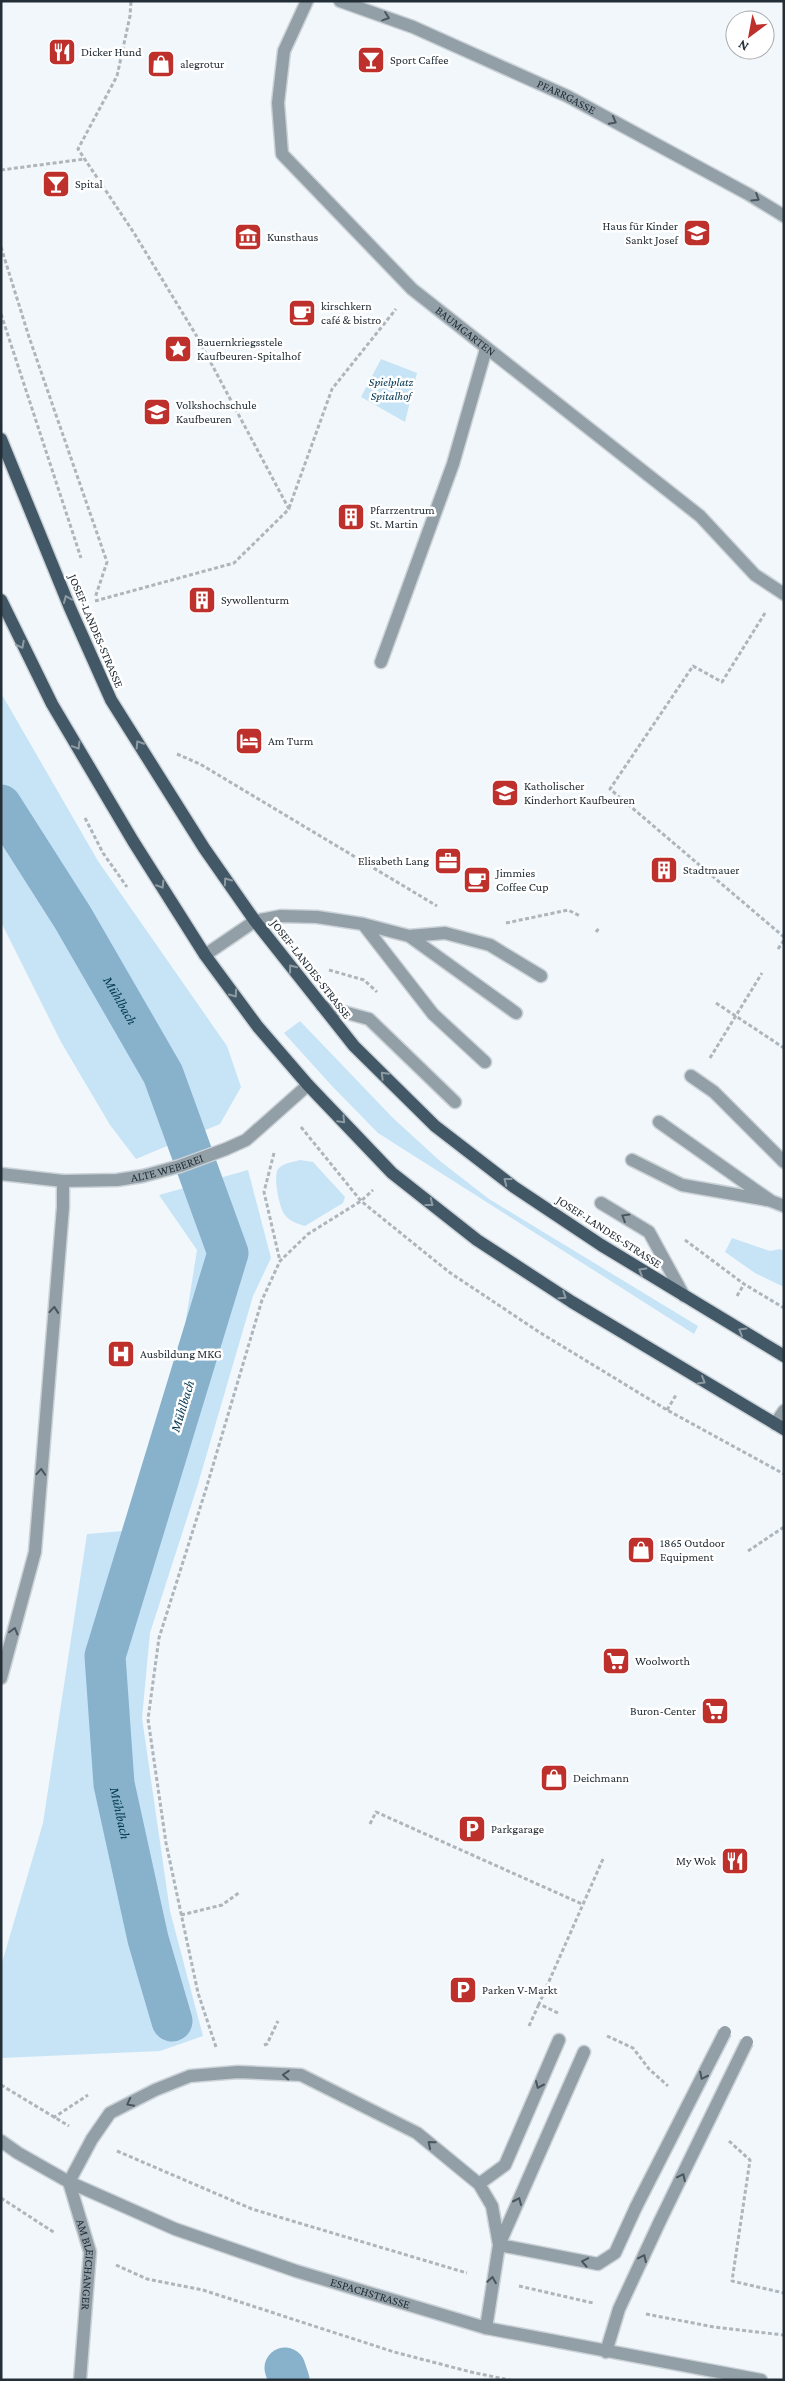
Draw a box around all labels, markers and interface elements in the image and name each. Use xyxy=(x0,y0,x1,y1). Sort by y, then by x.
north arrow xyxy=(725,10,775,60)
one-way arrow xyxy=(381,12,389,22)
text: N xyxy=(734,36,751,55)
restaurant icon: Dicker Hund xyxy=(47,37,77,67)
place label: Dicker Hund xyxy=(81,45,142,59)
bar icon: Sport Caffee xyxy=(356,45,386,75)
shop icon: alegrotur xyxy=(146,49,176,79)
place label: Sport Caffee xyxy=(390,53,449,67)
place label: alegrotur xyxy=(180,57,225,71)
street label: PFARRGASSE xyxy=(535,76,599,117)
one-way arrow xyxy=(608,115,617,125)
bar icon: Spital xyxy=(41,169,71,199)
place label: Spital xyxy=(75,177,103,191)
one-way arrow xyxy=(750,192,759,202)
school or university icon: Haus für Kinder Sankt Josef xyxy=(682,218,712,248)
place label: Haus für Kinder Sankt Josef xyxy=(602,219,679,247)
museum icon: Kunsthaus xyxy=(233,222,263,252)
place label: Kunsthaus xyxy=(267,230,319,244)
cafe icon: kirschkern café & bistro xyxy=(287,298,317,328)
place label: kirschkern café & bistro xyxy=(321,299,381,327)
street label: BAUMGARTEN xyxy=(433,303,498,359)
place icon: Bauernkriegsstele Kaufbeuren-Spitalhof xyxy=(163,334,193,364)
place label: Bauernkriegsstele Kaufbeuren-Spitalhof xyxy=(197,335,302,363)
park label: Spielplatz Spitalhof xyxy=(369,375,414,403)
school or university icon: Volkshochschule Kaufbeuren xyxy=(142,397,172,427)
place label: Volkshochschule Kaufbeuren xyxy=(176,398,256,426)
building icon: Pfarrzentrum St. Martin xyxy=(336,502,366,532)
place label: Pfarrzentrum St. Martin xyxy=(370,503,435,531)
street label: JOSEF-LANDES-STRASSE xyxy=(65,571,127,690)
building icon: Sywollenturm xyxy=(187,585,217,615)
place label: Sywollenturm xyxy=(221,593,289,607)
one-way arrow xyxy=(62,595,73,604)
one-way arrow xyxy=(15,639,25,648)
hotel icon: Am Turm xyxy=(234,726,264,756)
place label: Am Turm xyxy=(268,734,314,748)
one-way arrow xyxy=(70,740,80,749)
one-way arrow xyxy=(135,741,145,750)
school or university icon: Katholischer Kinderhort Kaufbeuren xyxy=(490,778,520,808)
place label: Katholischer Kinderhort Kaufbeuren xyxy=(524,779,635,807)
office icon: Elisabeth Lang xyxy=(433,846,463,876)
place label: Elisabeth Lang xyxy=(358,854,429,868)
building icon: Stadtmauer xyxy=(649,855,679,885)
place label: Stadtmauer xyxy=(683,863,740,877)
cafe icon: Jimmies Coffee Cup xyxy=(462,865,492,895)
place label: Jimmies Coffee Cup xyxy=(495,866,549,894)
one-way arrow xyxy=(224,877,233,887)
one-way arrow xyxy=(154,880,164,889)
street label: JOSEF-LANDES-STRASSE xyxy=(267,916,354,1022)
one-way arrow xyxy=(289,964,298,974)
water label: Mühlbach xyxy=(100,972,141,1028)
one-way arrow xyxy=(227,989,237,998)
one-way arrow xyxy=(381,1072,390,1081)
one-way arrow xyxy=(336,1115,345,1124)
street label: ALTE WEBEREI xyxy=(130,1151,206,1185)
one-way arrow xyxy=(503,1178,513,1187)
street label: JOSEF-LANDES-STRASSE xyxy=(553,1192,664,1271)
one-way arrow xyxy=(424,1197,433,1205)
one-way arrow xyxy=(621,1214,630,1224)
one-way arrow xyxy=(639,1267,648,1277)
one-way arrow xyxy=(557,1290,567,1299)
one-way arrow xyxy=(48,1306,59,1314)
one-way arrow xyxy=(739,1328,748,1338)
hospital icon: Ausbildung MKG xyxy=(106,1339,136,1369)
place label: Ausbildung MKG xyxy=(140,1347,222,1361)
one-way arrow xyxy=(696,1375,705,1385)
water label: Mühlbach xyxy=(166,1378,197,1435)
one-way arrow xyxy=(36,1468,47,1476)
shop icon: 1865 Outdoor Equipment xyxy=(626,1535,656,1565)
place label: 1865 Outdoor Equipment xyxy=(660,1536,726,1564)
one-way arrow xyxy=(8,1627,19,1636)
supermarket icon: Woolworth xyxy=(601,1646,631,1676)
place label: Woolworth xyxy=(635,1654,690,1668)
supermarket icon: Buron-Center xyxy=(700,1696,730,1726)
place label: Buron-Center xyxy=(630,1704,697,1718)
shop icon: Deichmann xyxy=(539,1763,569,1793)
place label: Deichmann xyxy=(573,1771,629,1785)
water label: Mühlbach xyxy=(107,1784,134,1841)
parking icon: Parkgarage xyxy=(457,1814,487,1844)
place label: Parkgarage xyxy=(491,1822,544,1836)
restaurant icon: My Wok xyxy=(720,1846,750,1876)
place label: My Wok xyxy=(676,1854,716,1868)
parking icon: Parken V-Markt xyxy=(448,1975,478,2005)
place label: Parken V-Markt xyxy=(482,1983,559,1997)
one-way arrow xyxy=(282,2069,290,2080)
one-way arrow xyxy=(699,2070,709,2079)
one-way arrow xyxy=(535,2080,545,2089)
one-way arrow xyxy=(126,2097,135,2107)
one-way arrow xyxy=(428,2142,437,2150)
one-way arrow xyxy=(675,2173,686,2182)
one-way arrow xyxy=(512,2197,523,2206)
street label: AM BLEICHANGER xyxy=(73,2217,97,2311)
one-way arrow xyxy=(637,2254,648,2263)
one-way arrow xyxy=(581,2257,590,2267)
street label: ESPACHSTRASSE xyxy=(329,2275,412,2312)
one-way arrow xyxy=(487,2275,497,2284)

